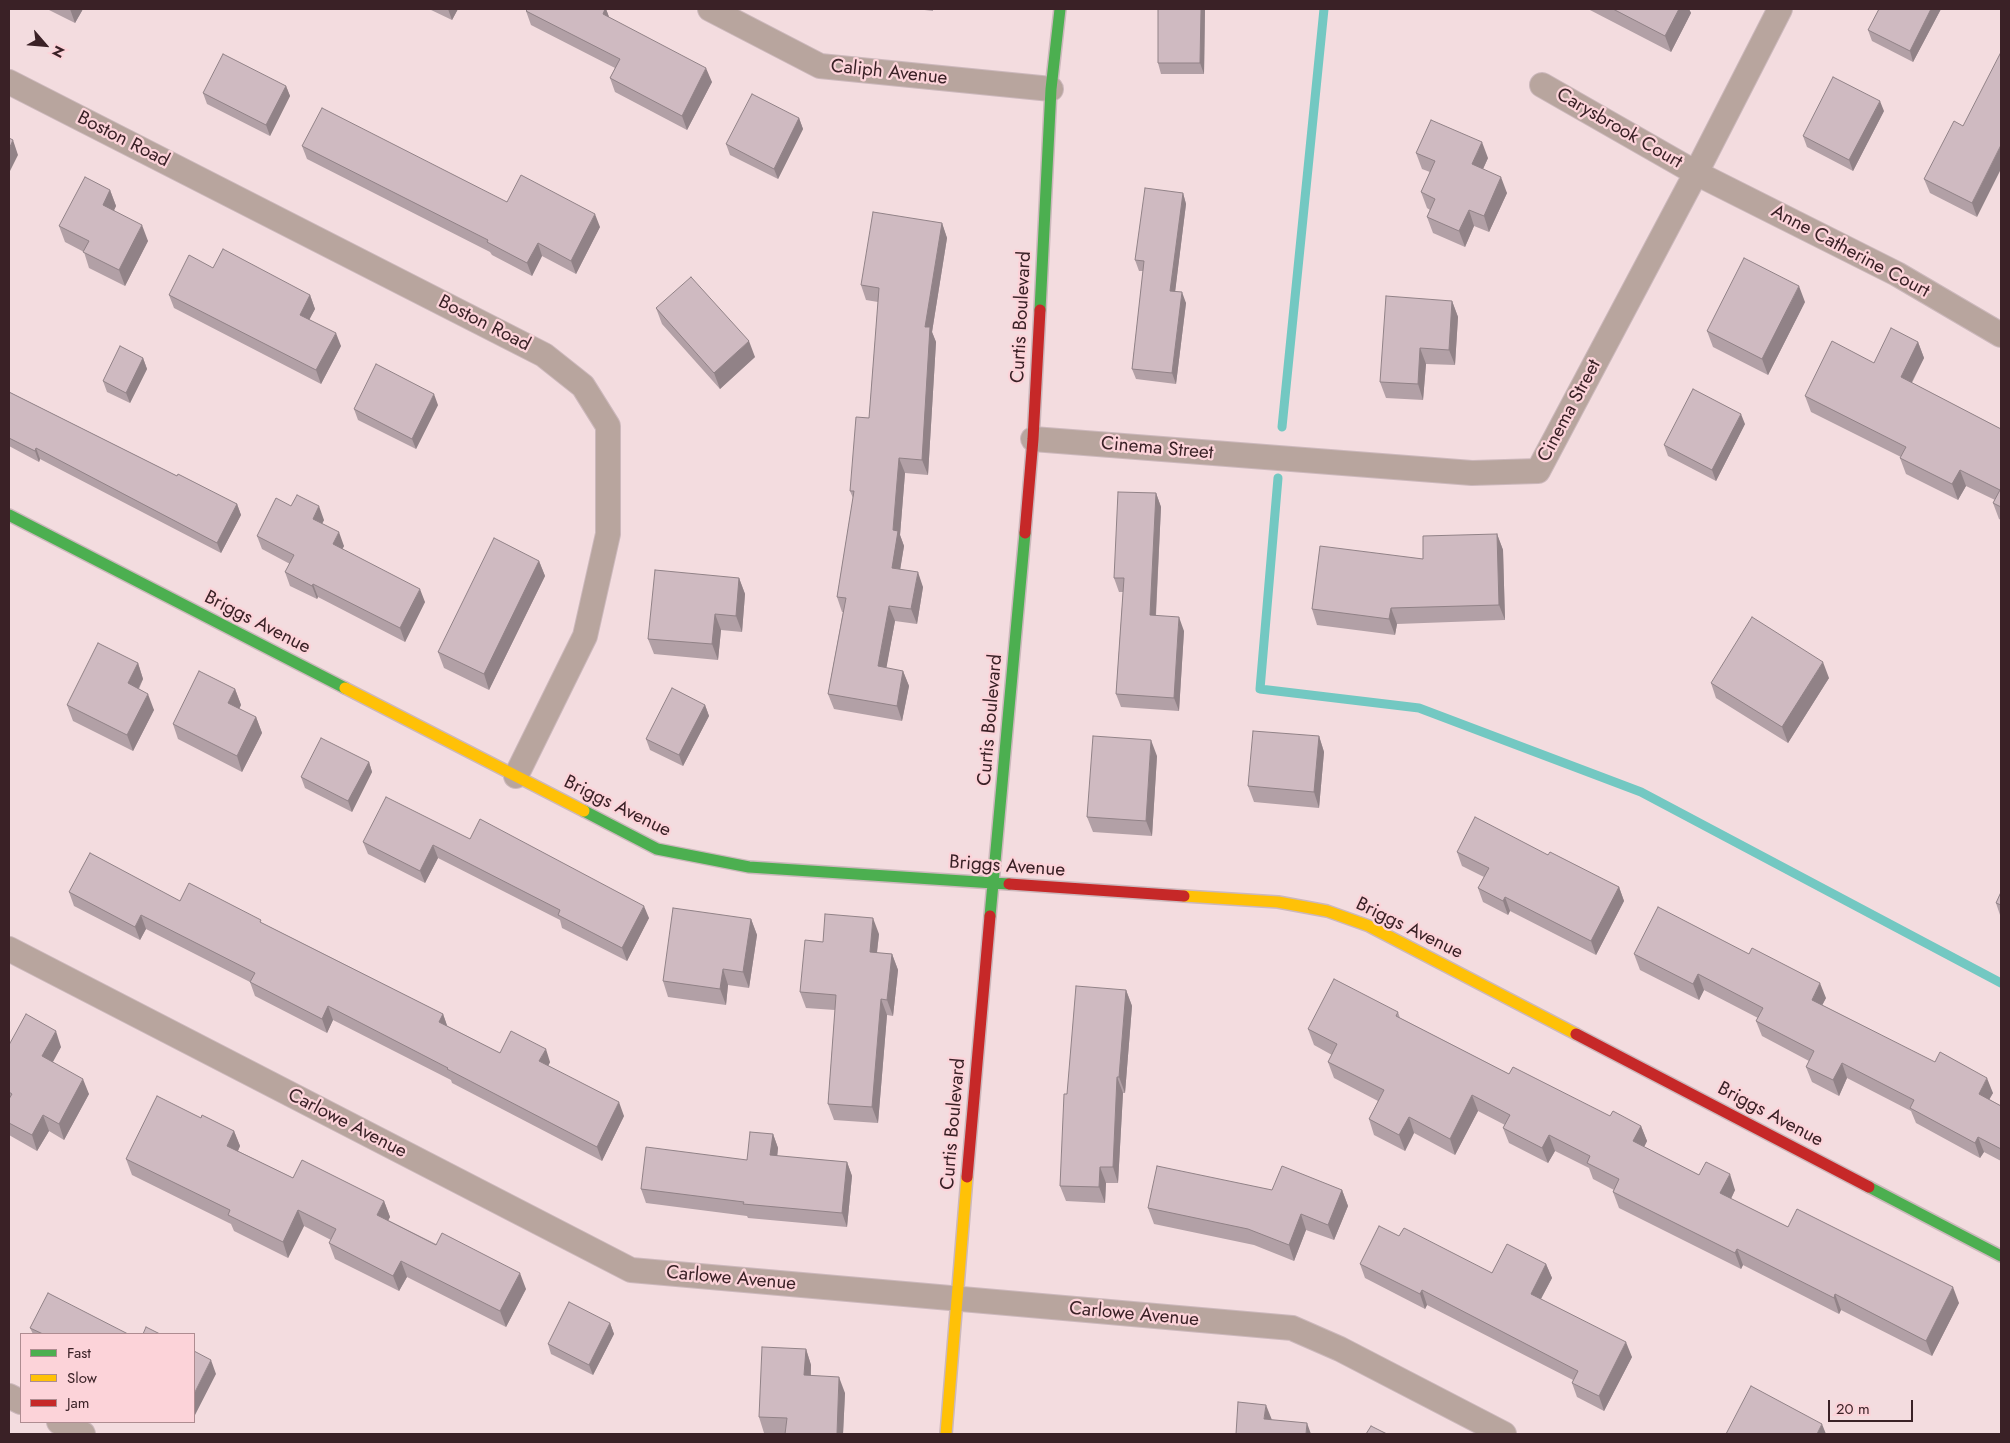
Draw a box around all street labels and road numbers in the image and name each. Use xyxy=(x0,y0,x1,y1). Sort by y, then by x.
street label: Caliph Avenue xyxy=(830,56,948,90)
street label: Carysbrook Court xyxy=(1552,84,1686,174)
street label: Boston Road xyxy=(73,107,173,173)
street label: Anne Catherine Court xyxy=(1767,201,1933,303)
street label: Curtis Boulevard xyxy=(1007,250,1037,384)
street label: Boston Road xyxy=(434,291,534,357)
street label: Cinema Street xyxy=(1533,356,1607,466)
street label: Cinema Street xyxy=(1100,433,1214,465)
street label: Briggs Avenue xyxy=(200,586,314,660)
street label: Curtis Boulevard xyxy=(974,653,1008,787)
street label: Briggs Avenue xyxy=(560,771,674,843)
street label: Briggs Avenue xyxy=(948,852,1066,882)
street label: Briggs Avenue xyxy=(1352,893,1466,965)
street label: Curtis Boulevard xyxy=(937,1057,971,1191)
street label: Briggs Avenue xyxy=(1713,1078,1827,1152)
street label: Carlowe Avenue xyxy=(284,1084,410,1164)
street label: Carlowe Avenue xyxy=(665,1262,797,1296)
street label: Carlowe Avenue xyxy=(1068,1298,1200,1332)

